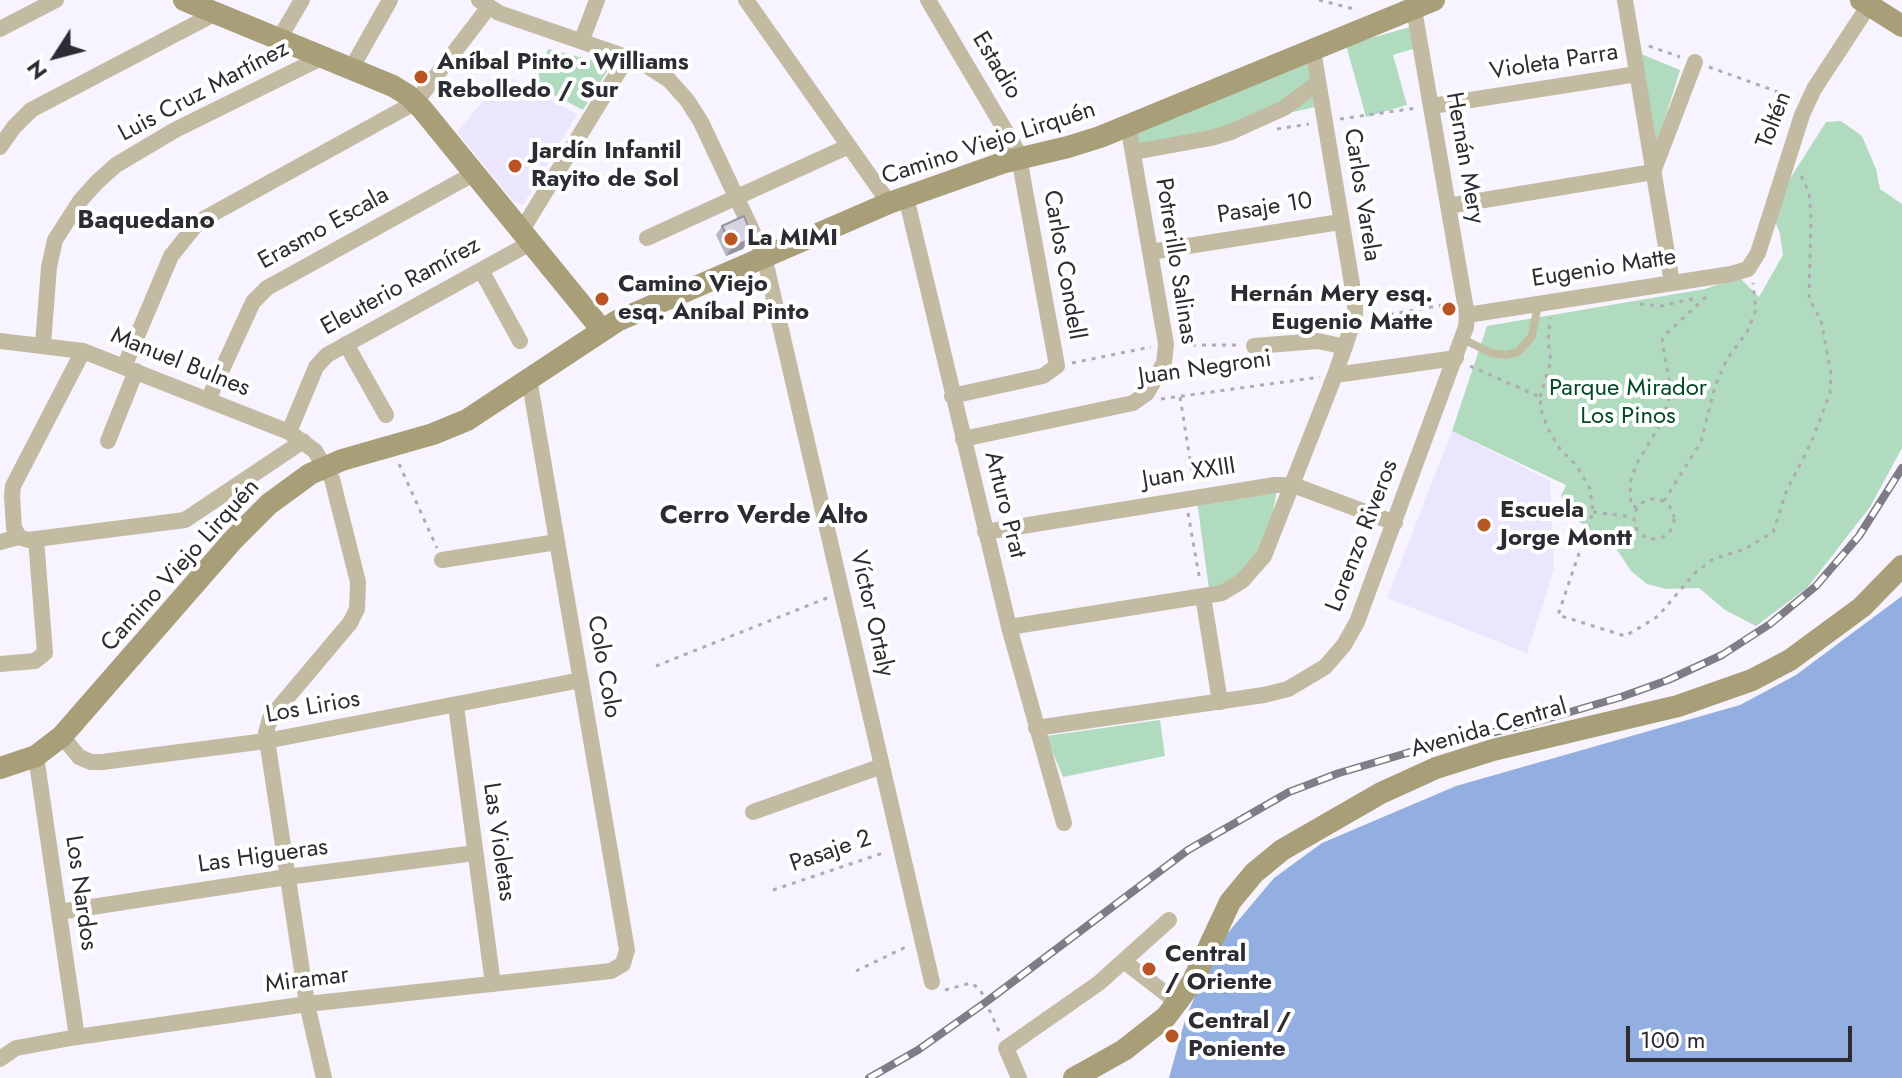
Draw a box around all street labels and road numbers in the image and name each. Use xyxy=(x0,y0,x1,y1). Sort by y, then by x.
street label: Estadio xyxy=(965,27,1027,105)
street label: Luis Cruz Martínez xyxy=(114,35,294,149)
street label: Violeta Parra xyxy=(1488,39,1620,87)
street label: Toltén xyxy=(1751,88,1799,152)
street label: Hernán Mery xyxy=(1438,90,1490,226)
street label: Camino Viejo Lirquén xyxy=(879,96,1099,192)
street label: Carlos Varela xyxy=(1336,127,1386,263)
street label: Potrerillo Salinas xyxy=(1148,176,1202,346)
street label: Erasmo Escala xyxy=(254,181,394,277)
street label: Pasaje 10 xyxy=(1215,187,1315,231)
street label: Carlos Condell xyxy=(1036,188,1090,342)
street label: Eleuterio Ramírez xyxy=(316,231,486,343)
street label: Eugenio Matte xyxy=(1530,243,1678,295)
street label: Manuel Bulnes xyxy=(106,322,254,404)
street label: Juan Negroni xyxy=(1137,345,1273,393)
street label: Arturo Prat xyxy=(977,449,1031,561)
street label: Juan XXIII xyxy=(1140,452,1238,496)
street label: Lorenzo Riveros xyxy=(1321,456,1405,616)
street label: Camino Viejo Lirquén xyxy=(96,474,266,658)
street label: Víctor Ortaly xyxy=(843,548,899,680)
street label: Colo Colo xyxy=(580,614,626,720)
street label: Los Lirios xyxy=(264,686,362,730)
street label: Avenida Central xyxy=(1408,693,1570,765)
street label: Las Violetas xyxy=(475,781,521,903)
street label: Pasaje 2 xyxy=(786,825,876,879)
street label: Los Nardos xyxy=(58,834,102,952)
street label: Las Higueras xyxy=(196,834,330,880)
street label: Miramar xyxy=(264,962,350,1000)

